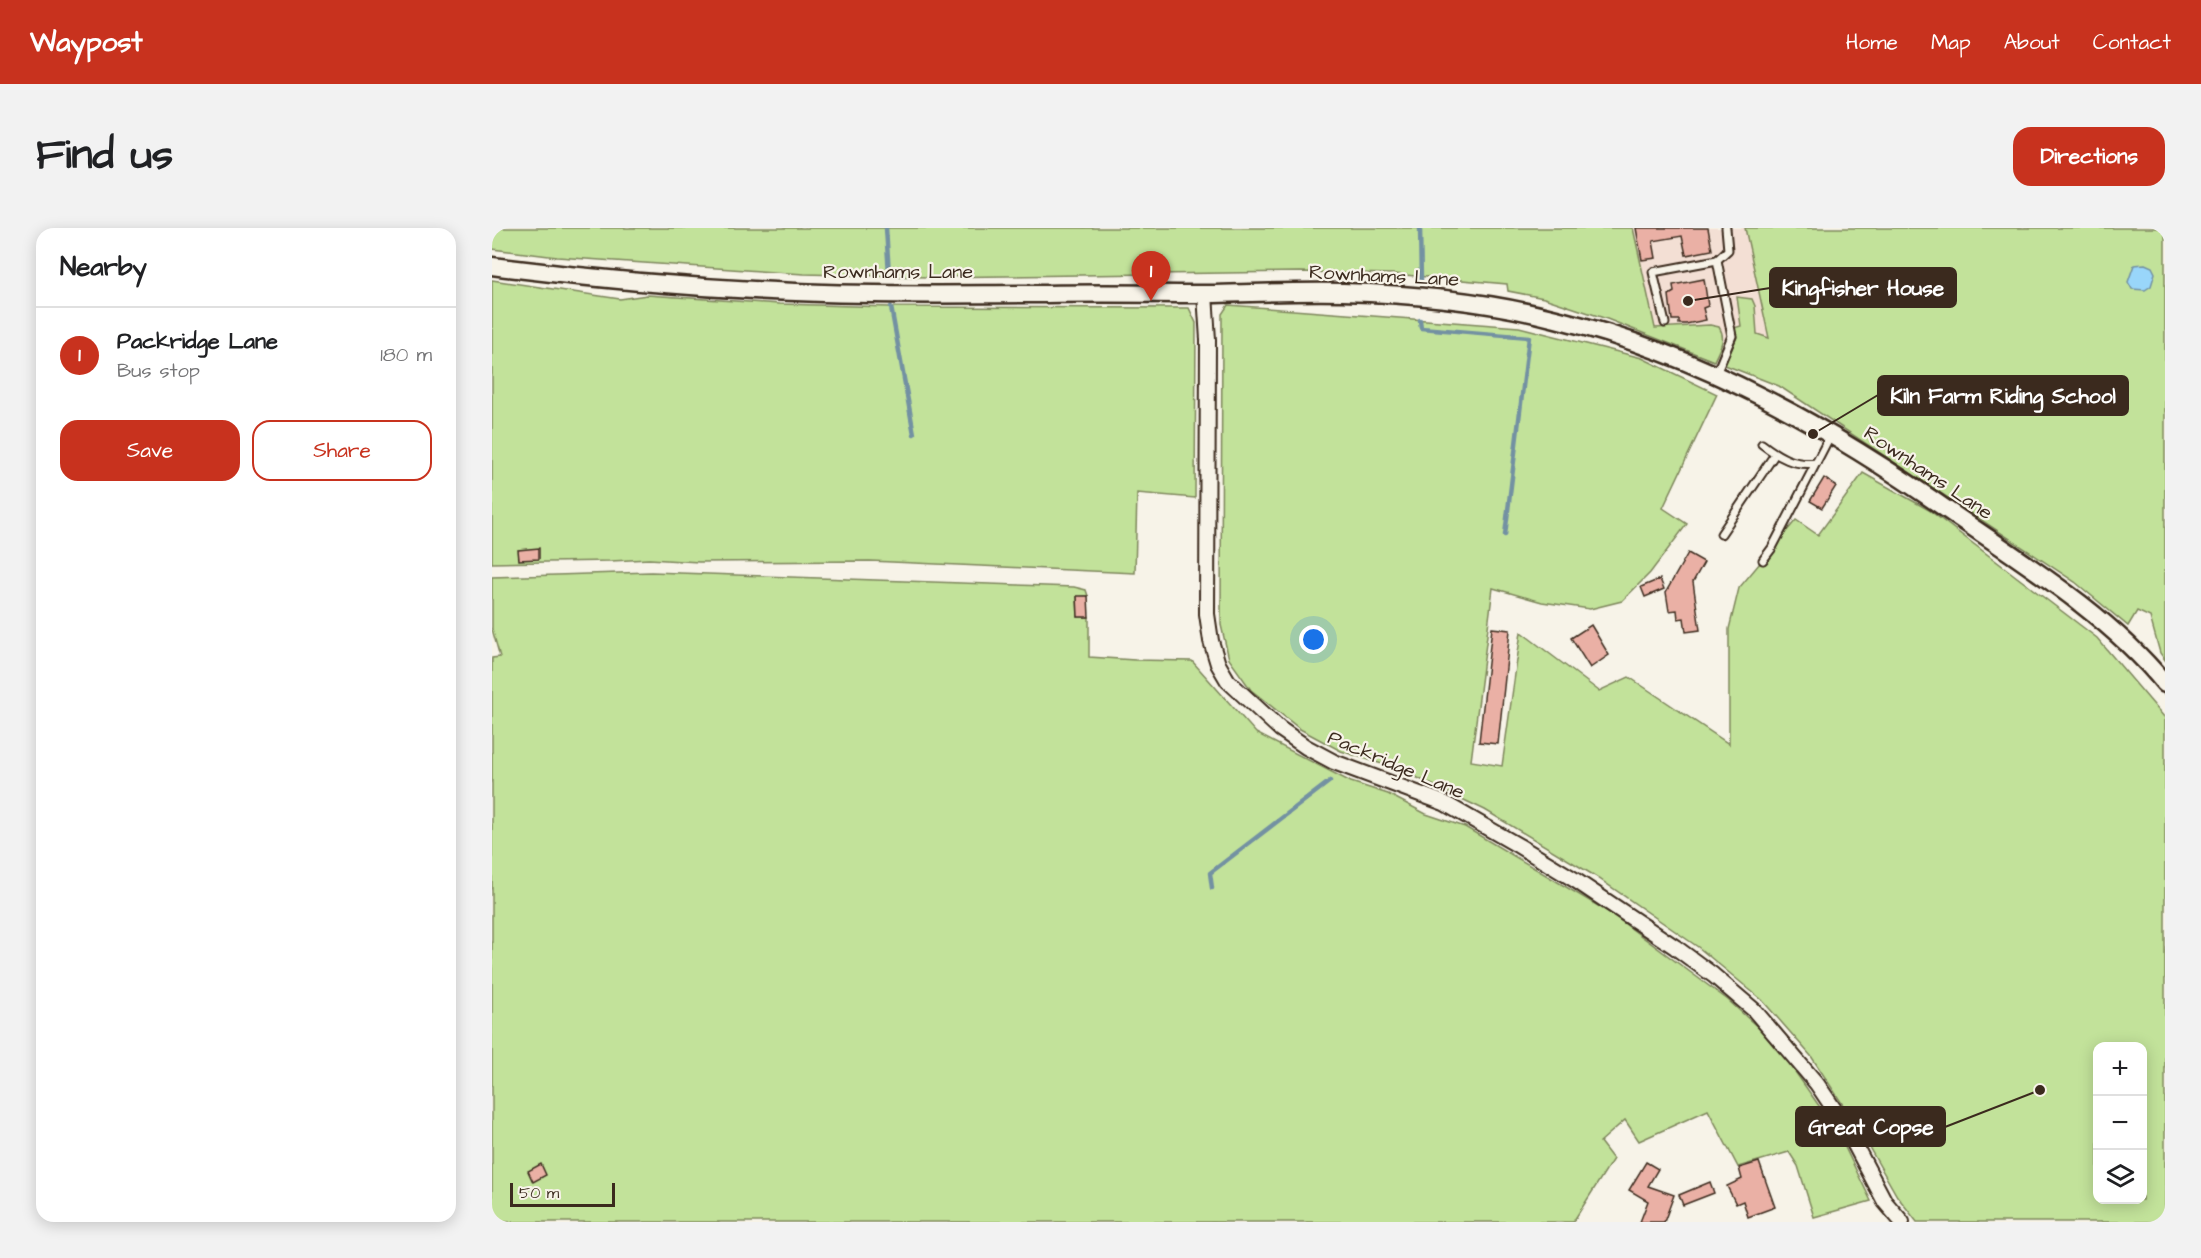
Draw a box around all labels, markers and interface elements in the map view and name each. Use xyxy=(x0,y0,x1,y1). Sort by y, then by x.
text: Waypost xyxy=(30,23,143,62)
text: Home xyxy=(1846,28,1898,57)
text: Map xyxy=(1931,28,1971,57)
text: About xyxy=(2004,28,2060,57)
text: Contact xyxy=(2093,28,2171,57)
text: Find us xyxy=(36,127,173,185)
button: Directions xyxy=(2013,127,2165,186)
text: Nearby xyxy=(60,249,147,285)
pin: 1 xyxy=(1132,251,1170,301)
street label: Rownhams Lane xyxy=(823,258,973,286)
street label: Rownhams Lane xyxy=(1308,258,1460,294)
callout: Kingfisher House xyxy=(1770,268,1956,307)
text: Kingfisher House xyxy=(1782,274,1945,305)
text: Packridge Lane xyxy=(117,326,278,357)
text: 1 xyxy=(78,341,81,369)
text: 180 m xyxy=(380,341,432,369)
text: Bus stop xyxy=(117,357,200,385)
callout: Kiln Farm Riding School xyxy=(1878,376,2128,415)
text: Kiln Farm Riding School xyxy=(1890,382,2117,413)
street label: Rownhams Lane xyxy=(1858,419,1998,527)
button: Save xyxy=(60,420,240,481)
button: Share xyxy=(252,420,432,481)
your location xyxy=(1299,625,1328,654)
street label: Packridge Lane xyxy=(1323,724,1469,807)
map controls xyxy=(2093,1042,2147,1204)
button: + xyxy=(2093,1042,2147,1096)
button: − xyxy=(2093,1096,2147,1150)
callout: Great Copse xyxy=(1796,1107,1945,1146)
text: Great Copse xyxy=(1808,1113,1934,1143)
button: layers xyxy=(2093,1150,2147,1204)
scale bar xyxy=(510,1180,615,1208)
text: 50 m xyxy=(519,1182,559,1204)

